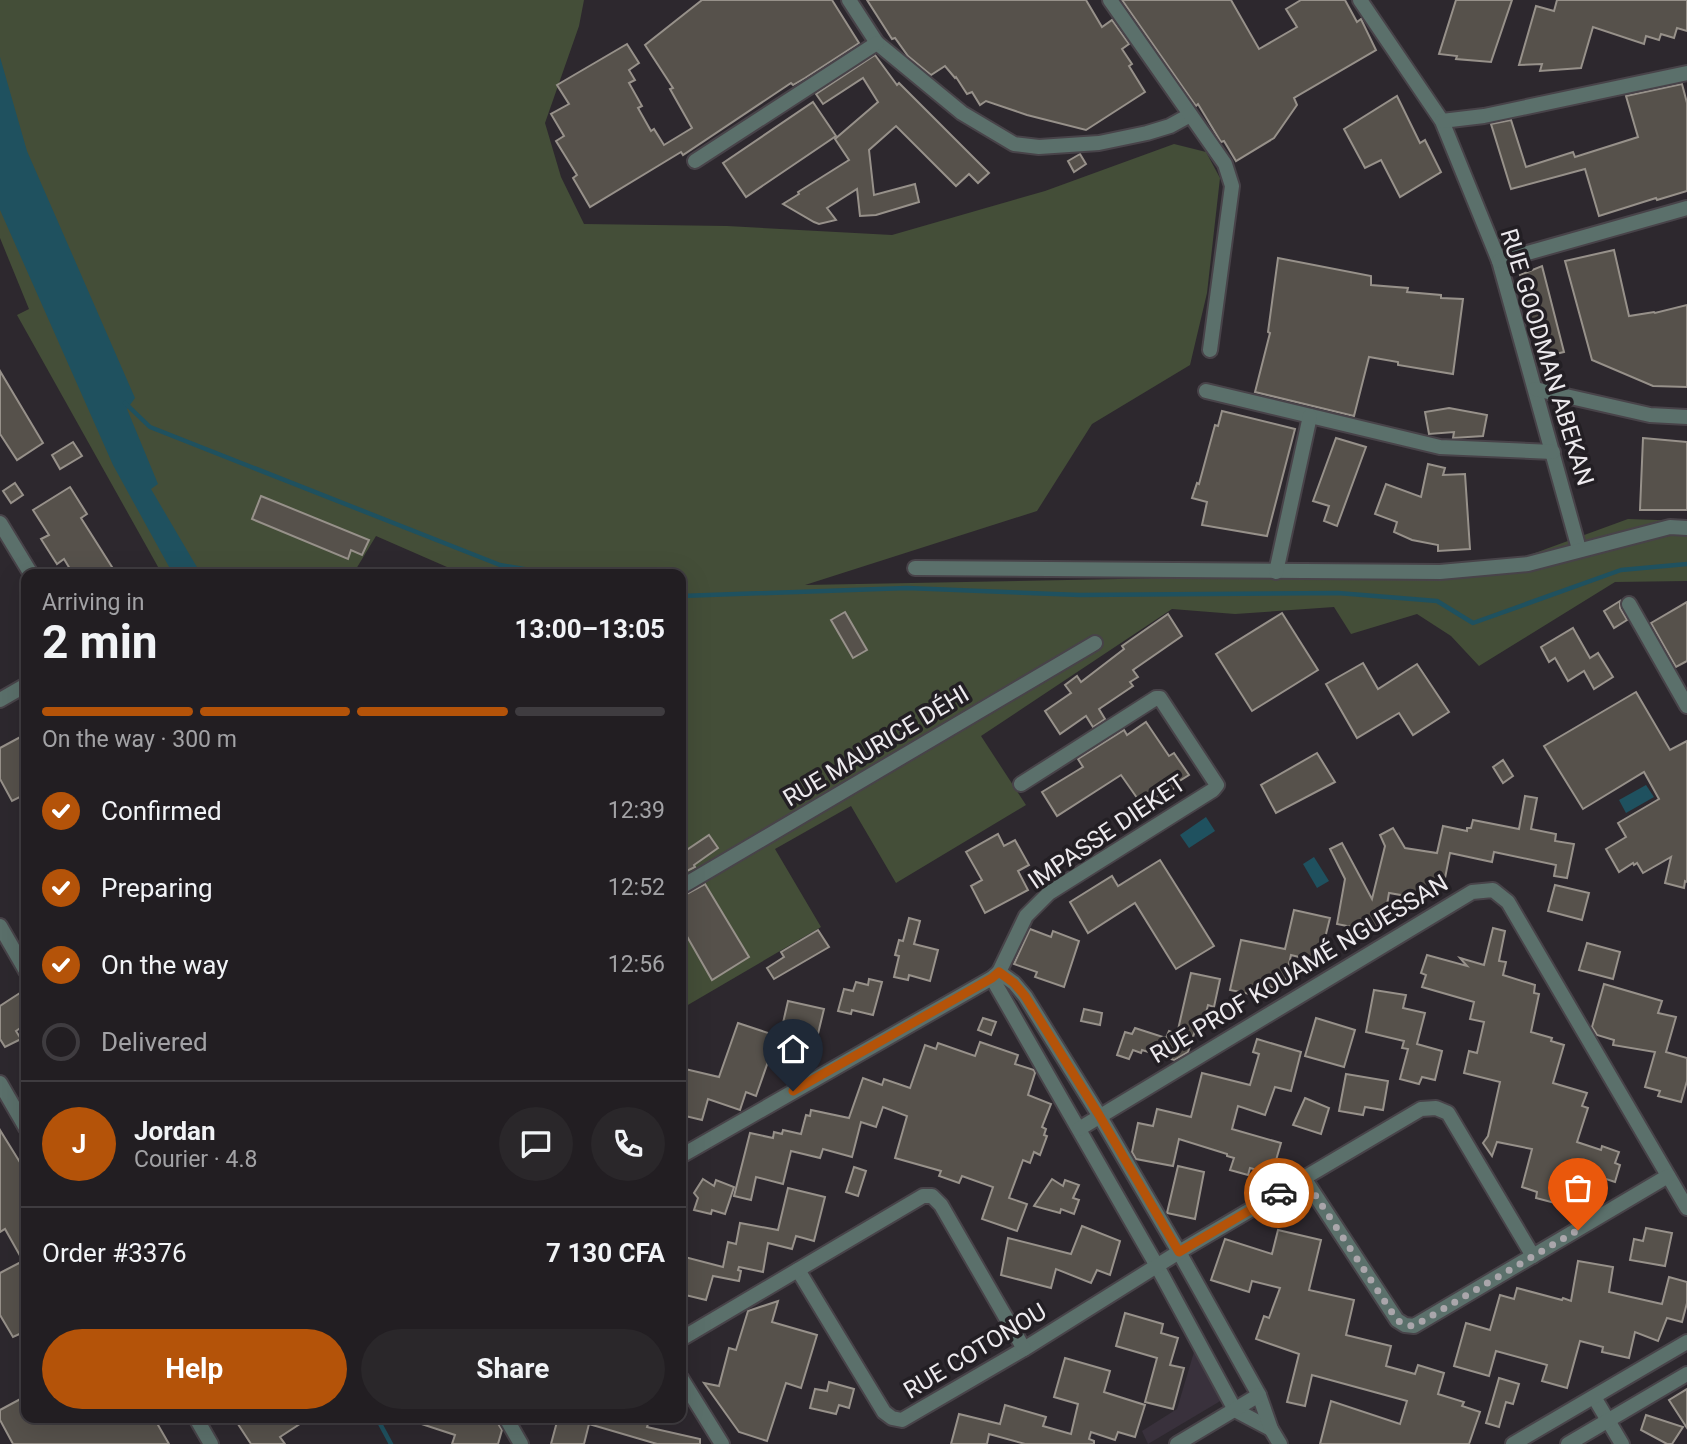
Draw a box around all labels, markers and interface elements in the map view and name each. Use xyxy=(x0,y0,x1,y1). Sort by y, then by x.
street label: RUE GOODMAN ABEKAN xyxy=(1495,225,1599,489)
text: Arriving in xyxy=(42,589,145,616)
text: 13:00–13:05 xyxy=(515,614,665,644)
text: 2 min xyxy=(42,615,158,669)
street label: RUE MAURICE DÉHI xyxy=(778,679,974,813)
text: On the way · 300 m xyxy=(42,726,237,753)
street label: IMPASSE DIEKET xyxy=(1023,769,1191,895)
icon: check xyxy=(42,792,80,830)
text: Confirmed xyxy=(101,796,222,826)
text: 12:39 xyxy=(608,797,665,824)
icon: check xyxy=(42,869,80,907)
street label: RUE PROF KOUAMÉ NGUESSAN xyxy=(1145,869,1453,1069)
text: Preparing xyxy=(101,873,213,903)
text: 12:52 xyxy=(608,874,665,901)
icon: check xyxy=(42,946,80,984)
text: On the way xyxy=(101,950,229,980)
text: 12:56 xyxy=(608,951,665,978)
pin xyxy=(763,1019,823,1091)
text: Delivered xyxy=(101,1027,208,1057)
icon: home xyxy=(774,1030,812,1068)
button: chat xyxy=(499,1107,573,1181)
button: phone xyxy=(591,1107,665,1181)
text: Jordan xyxy=(134,1116,216,1146)
text: J xyxy=(72,1129,86,1159)
text: Courier · 4.8 xyxy=(134,1146,257,1173)
courier xyxy=(1244,1158,1314,1228)
pin xyxy=(1548,1158,1608,1230)
icon: bag xyxy=(1559,1169,1597,1207)
icon: car xyxy=(1260,1174,1298,1212)
text: Order #3376 xyxy=(42,1238,187,1268)
text: 7 130 CFA xyxy=(546,1238,665,1268)
street label: RUE COTONOU xyxy=(899,1297,1051,1405)
button: Help xyxy=(42,1329,347,1409)
button: Share xyxy=(361,1329,665,1409)

